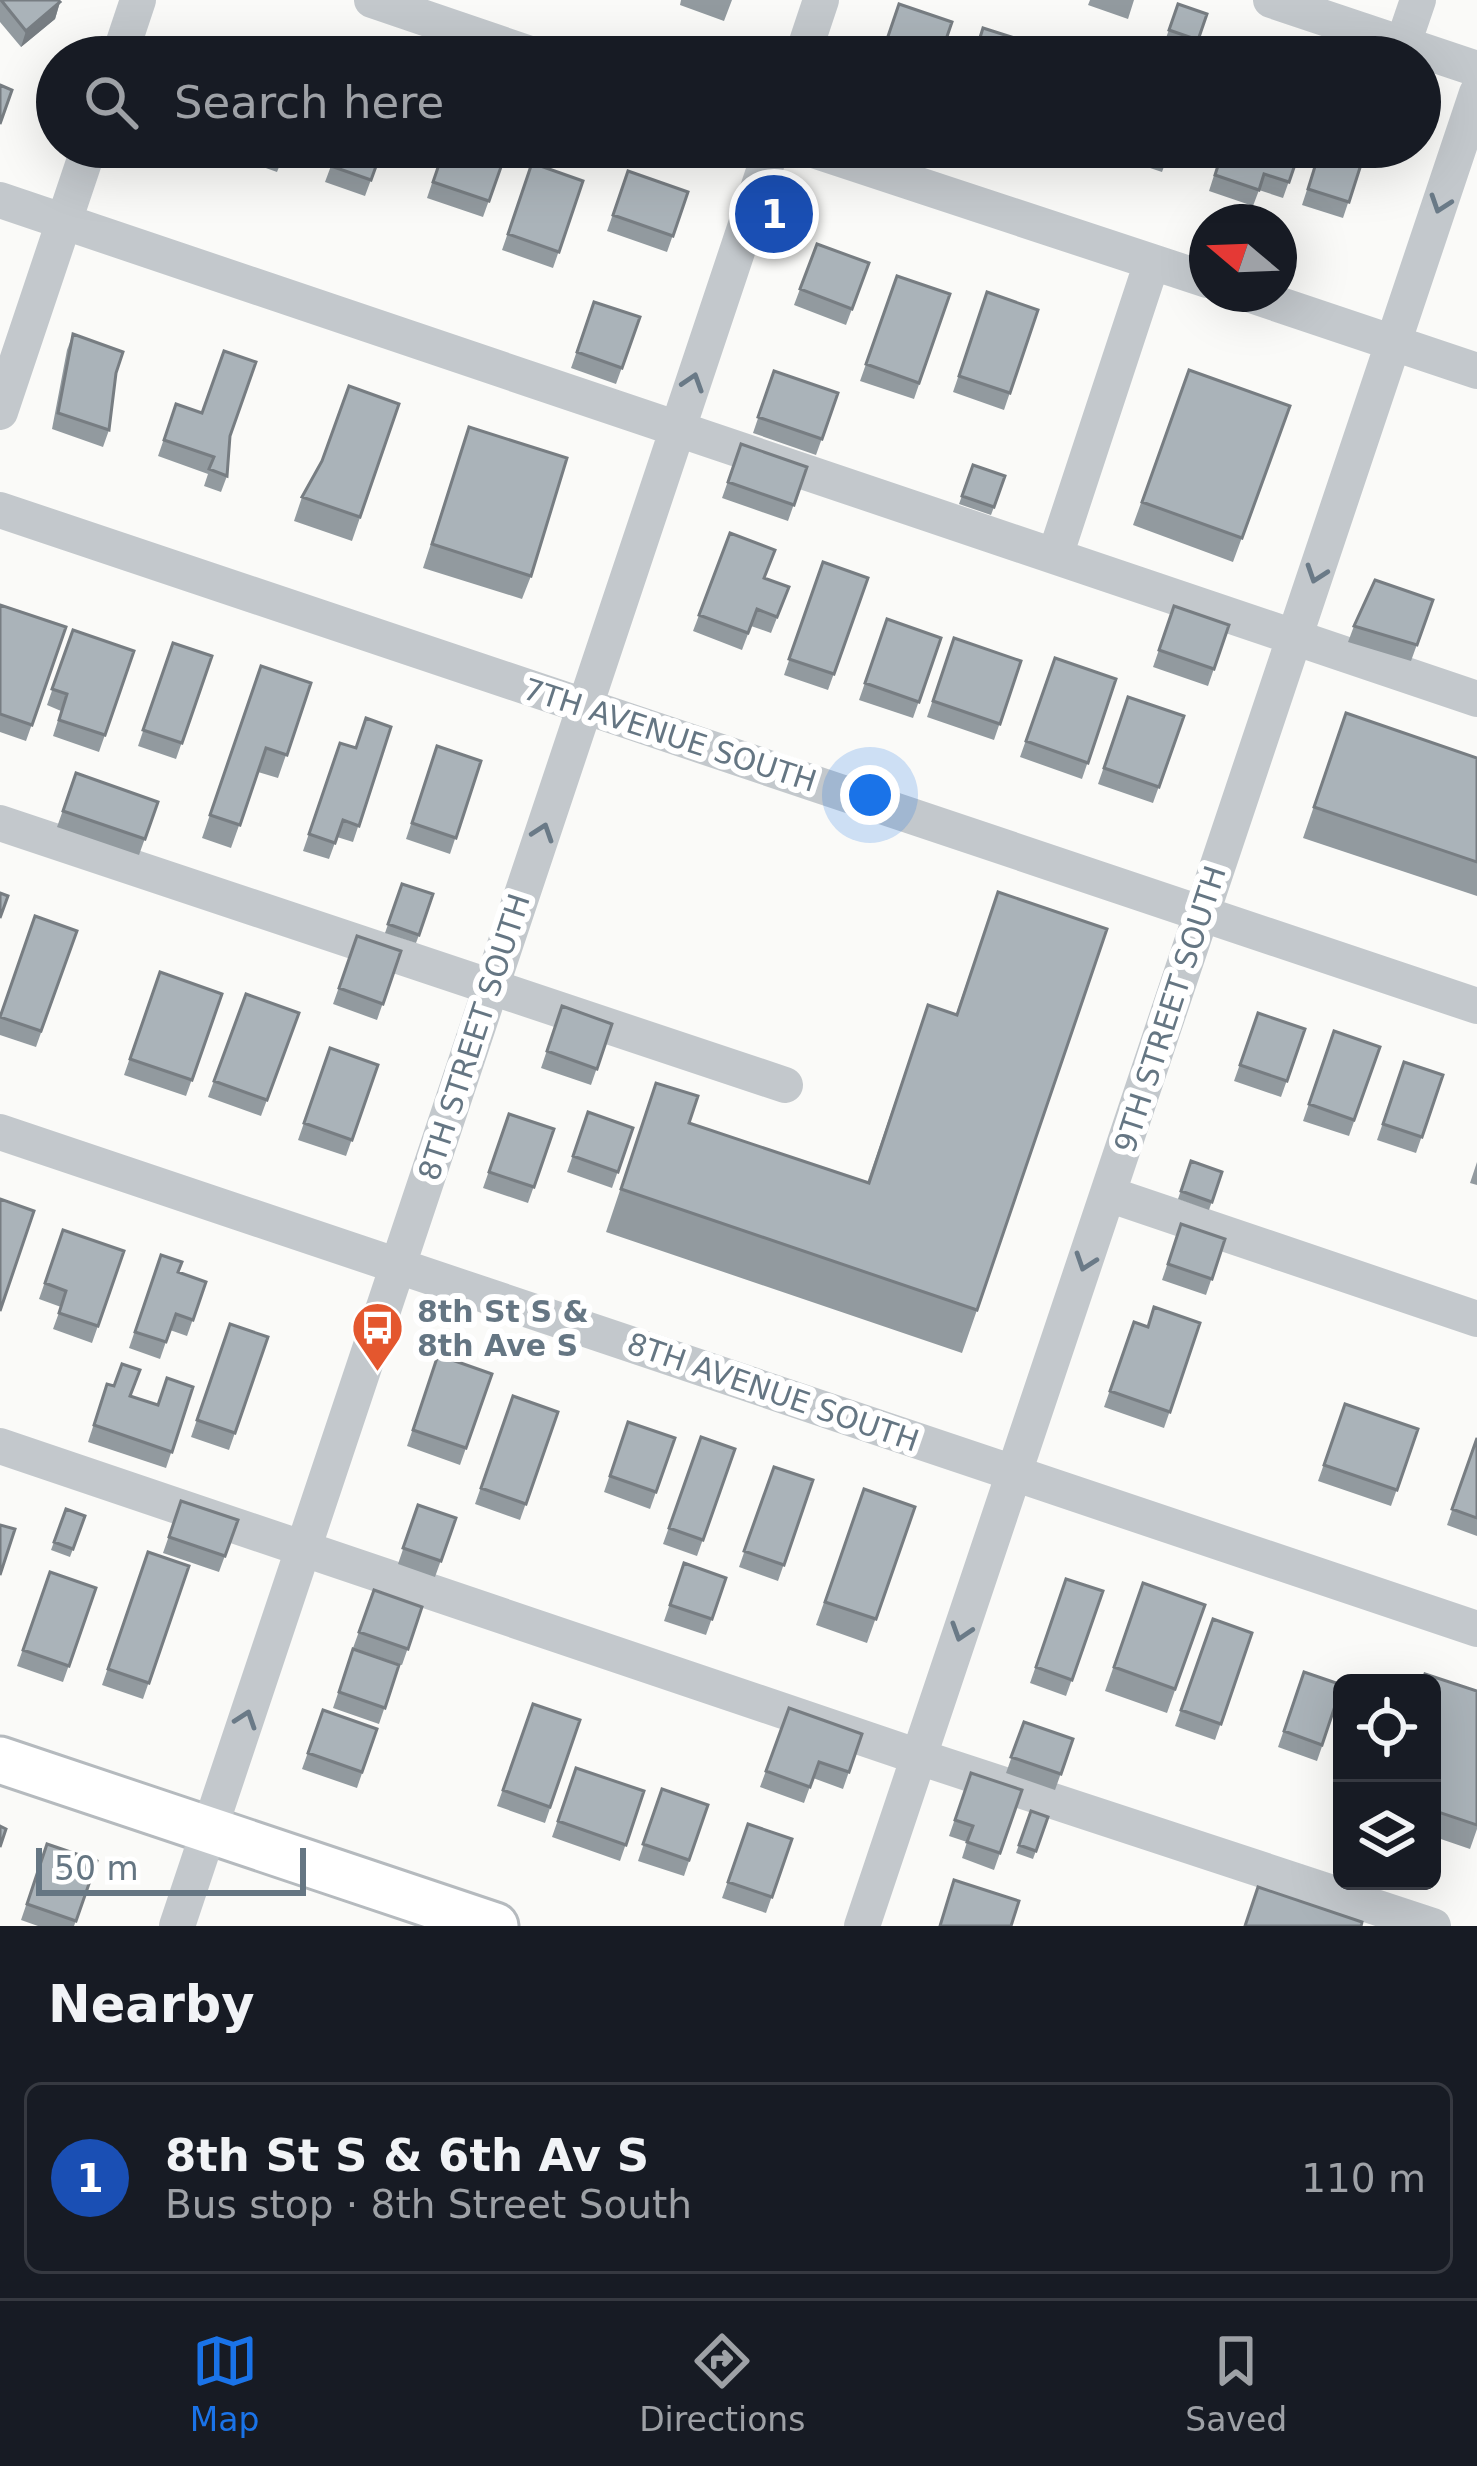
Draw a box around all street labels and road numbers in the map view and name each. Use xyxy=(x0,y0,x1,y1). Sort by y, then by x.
street label: 7TH AVENUE SOUTH xyxy=(519,671,821,799)
street label: 9TH STREET SOUTH xyxy=(1107,861,1233,1157)
street label: 8TH STREET SOUTH xyxy=(411,889,537,1185)
street label: 8TH AVENUE SOUTH xyxy=(623,1326,923,1458)

